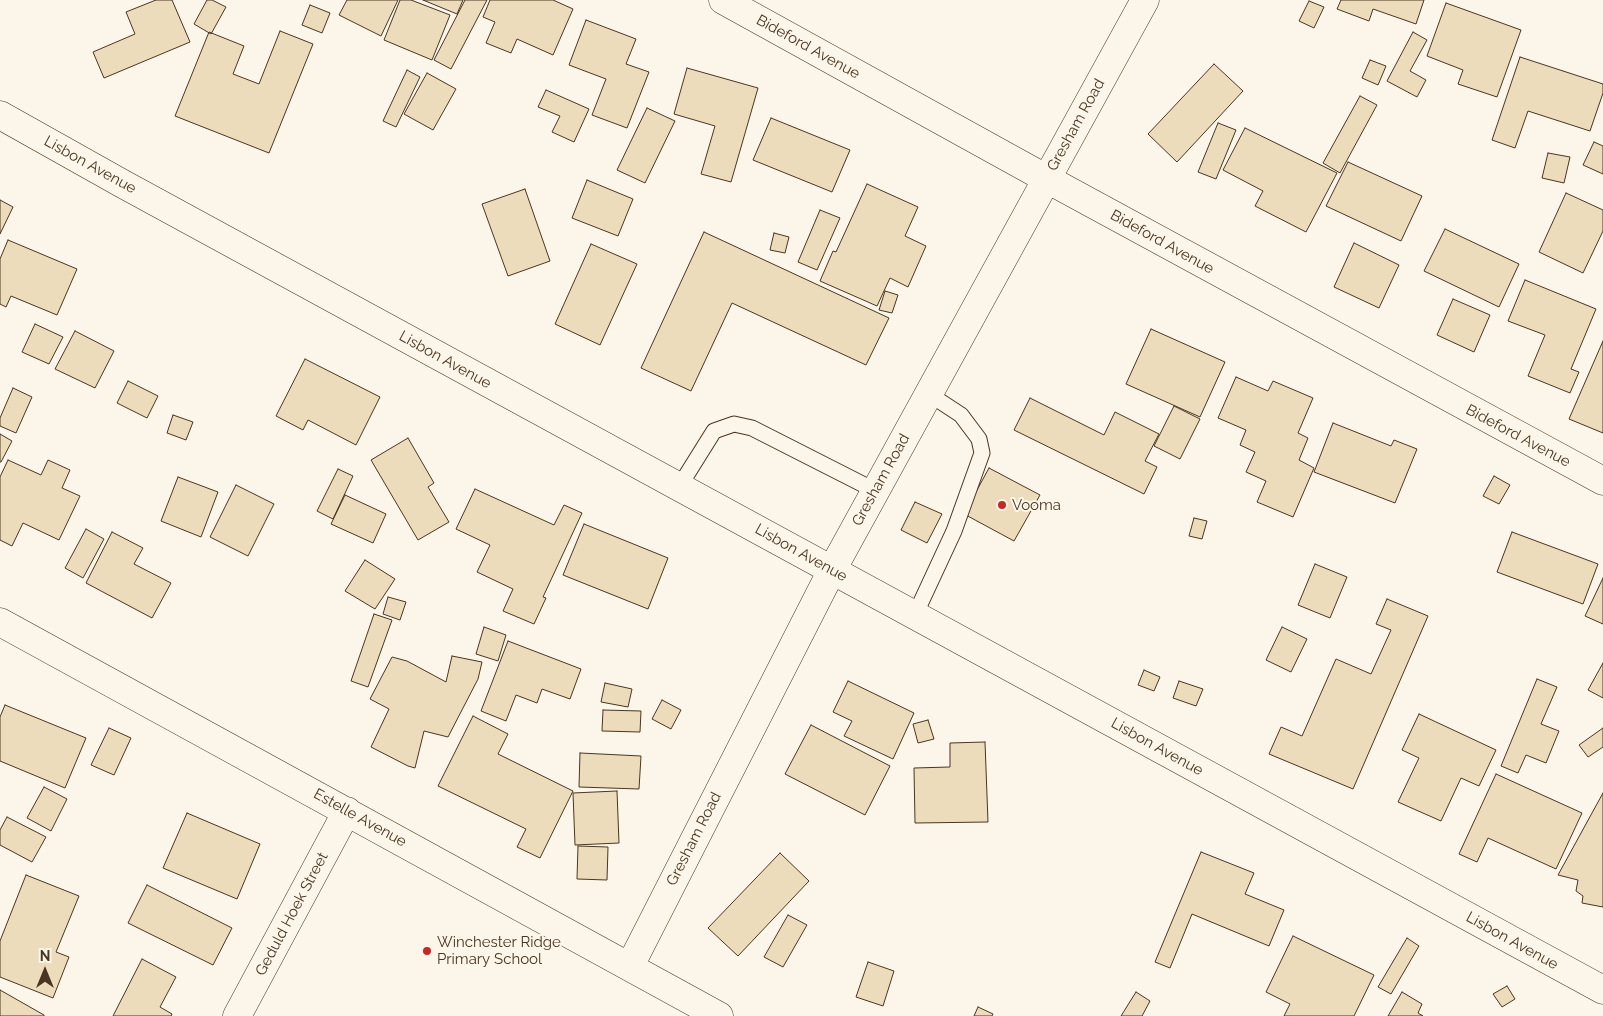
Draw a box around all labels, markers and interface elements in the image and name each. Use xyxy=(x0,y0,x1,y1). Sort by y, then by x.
street label: Bideford Avenue xyxy=(753,11,863,83)
street label: Gresham Road xyxy=(1043,76,1109,174)
street label: Lisbon Avenue xyxy=(41,132,139,198)
street label: Bideford Avenue xyxy=(1107,206,1217,278)
street label: Lisbon Avenue xyxy=(396,327,494,393)
street label: Bideford Avenue xyxy=(1463,401,1573,471)
street label: Gresham Road xyxy=(848,431,914,529)
place label: Vooma xyxy=(1012,496,1061,514)
marker: Vooma xyxy=(996,499,1008,511)
street label: Lisbon Avenue xyxy=(752,520,850,586)
street label: Lisbon Avenue xyxy=(1108,714,1206,780)
street label: Estelle Avenue xyxy=(310,785,410,851)
street label: Gresham Road xyxy=(663,789,725,889)
street label: Geduld Hoek Street xyxy=(252,849,332,979)
street label: Lisbon Avenue xyxy=(1463,908,1561,974)
place label: Winchester Ridge Primary School xyxy=(437,933,561,968)
marker: Winchester Ridge Primary School xyxy=(421,945,433,957)
north arrow xyxy=(20,946,70,996)
text: N xyxy=(40,948,50,964)

